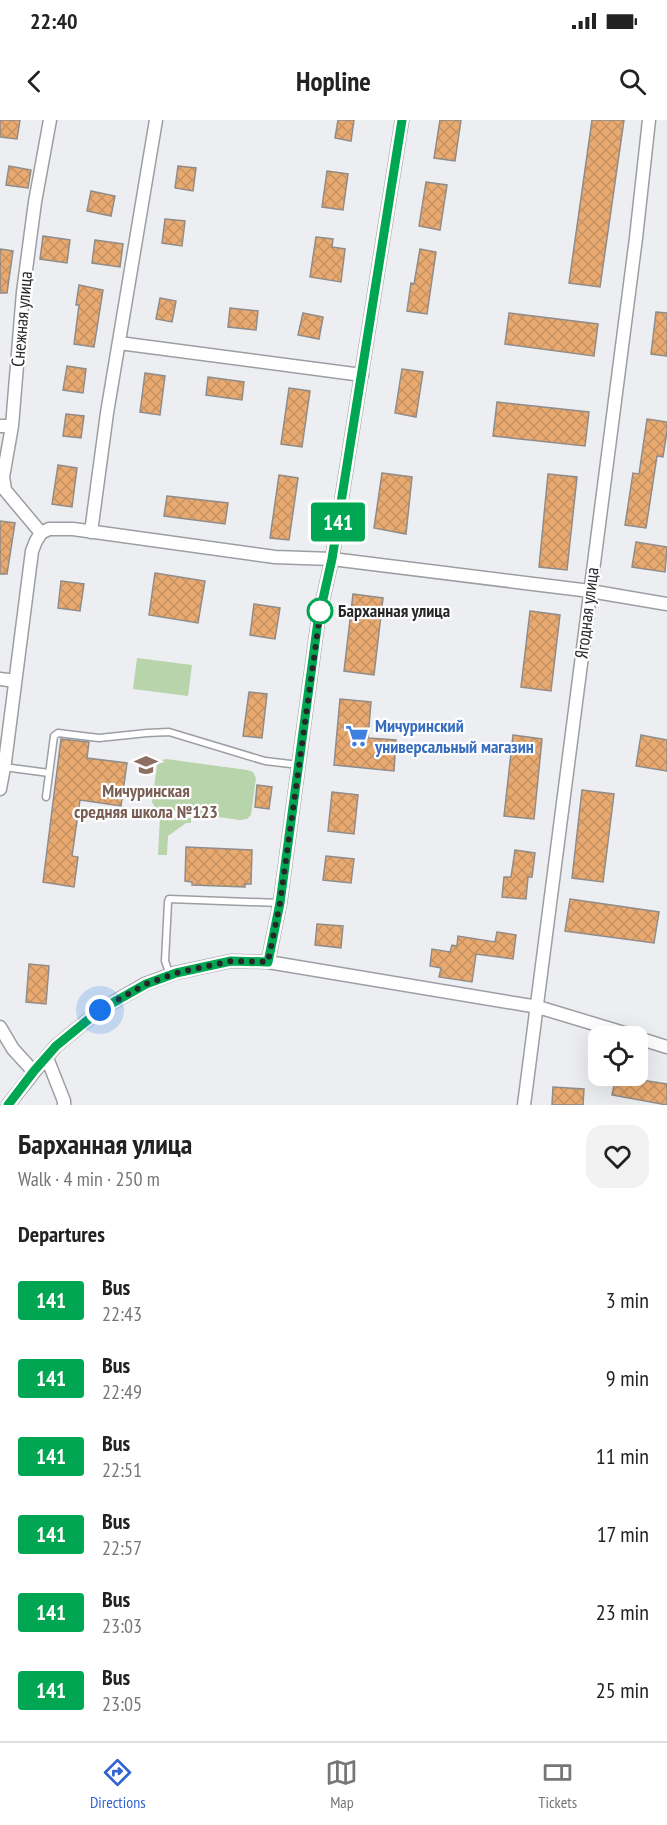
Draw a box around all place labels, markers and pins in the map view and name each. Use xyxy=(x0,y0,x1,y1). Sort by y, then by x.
marker: Барханная улица xyxy=(307,598,333,624)
place label: Барханная улица xyxy=(338,599,450,622)
place label: Мичуринский универсальный магазин xyxy=(374,714,534,758)
supermarket icon: Мичуринский универсальный магазин xyxy=(344,723,370,749)
school or university icon: Мичуринская средняя школа №123 xyxy=(133,752,159,778)
place label: Мичуринская средняя школа №123 xyxy=(74,779,218,823)

